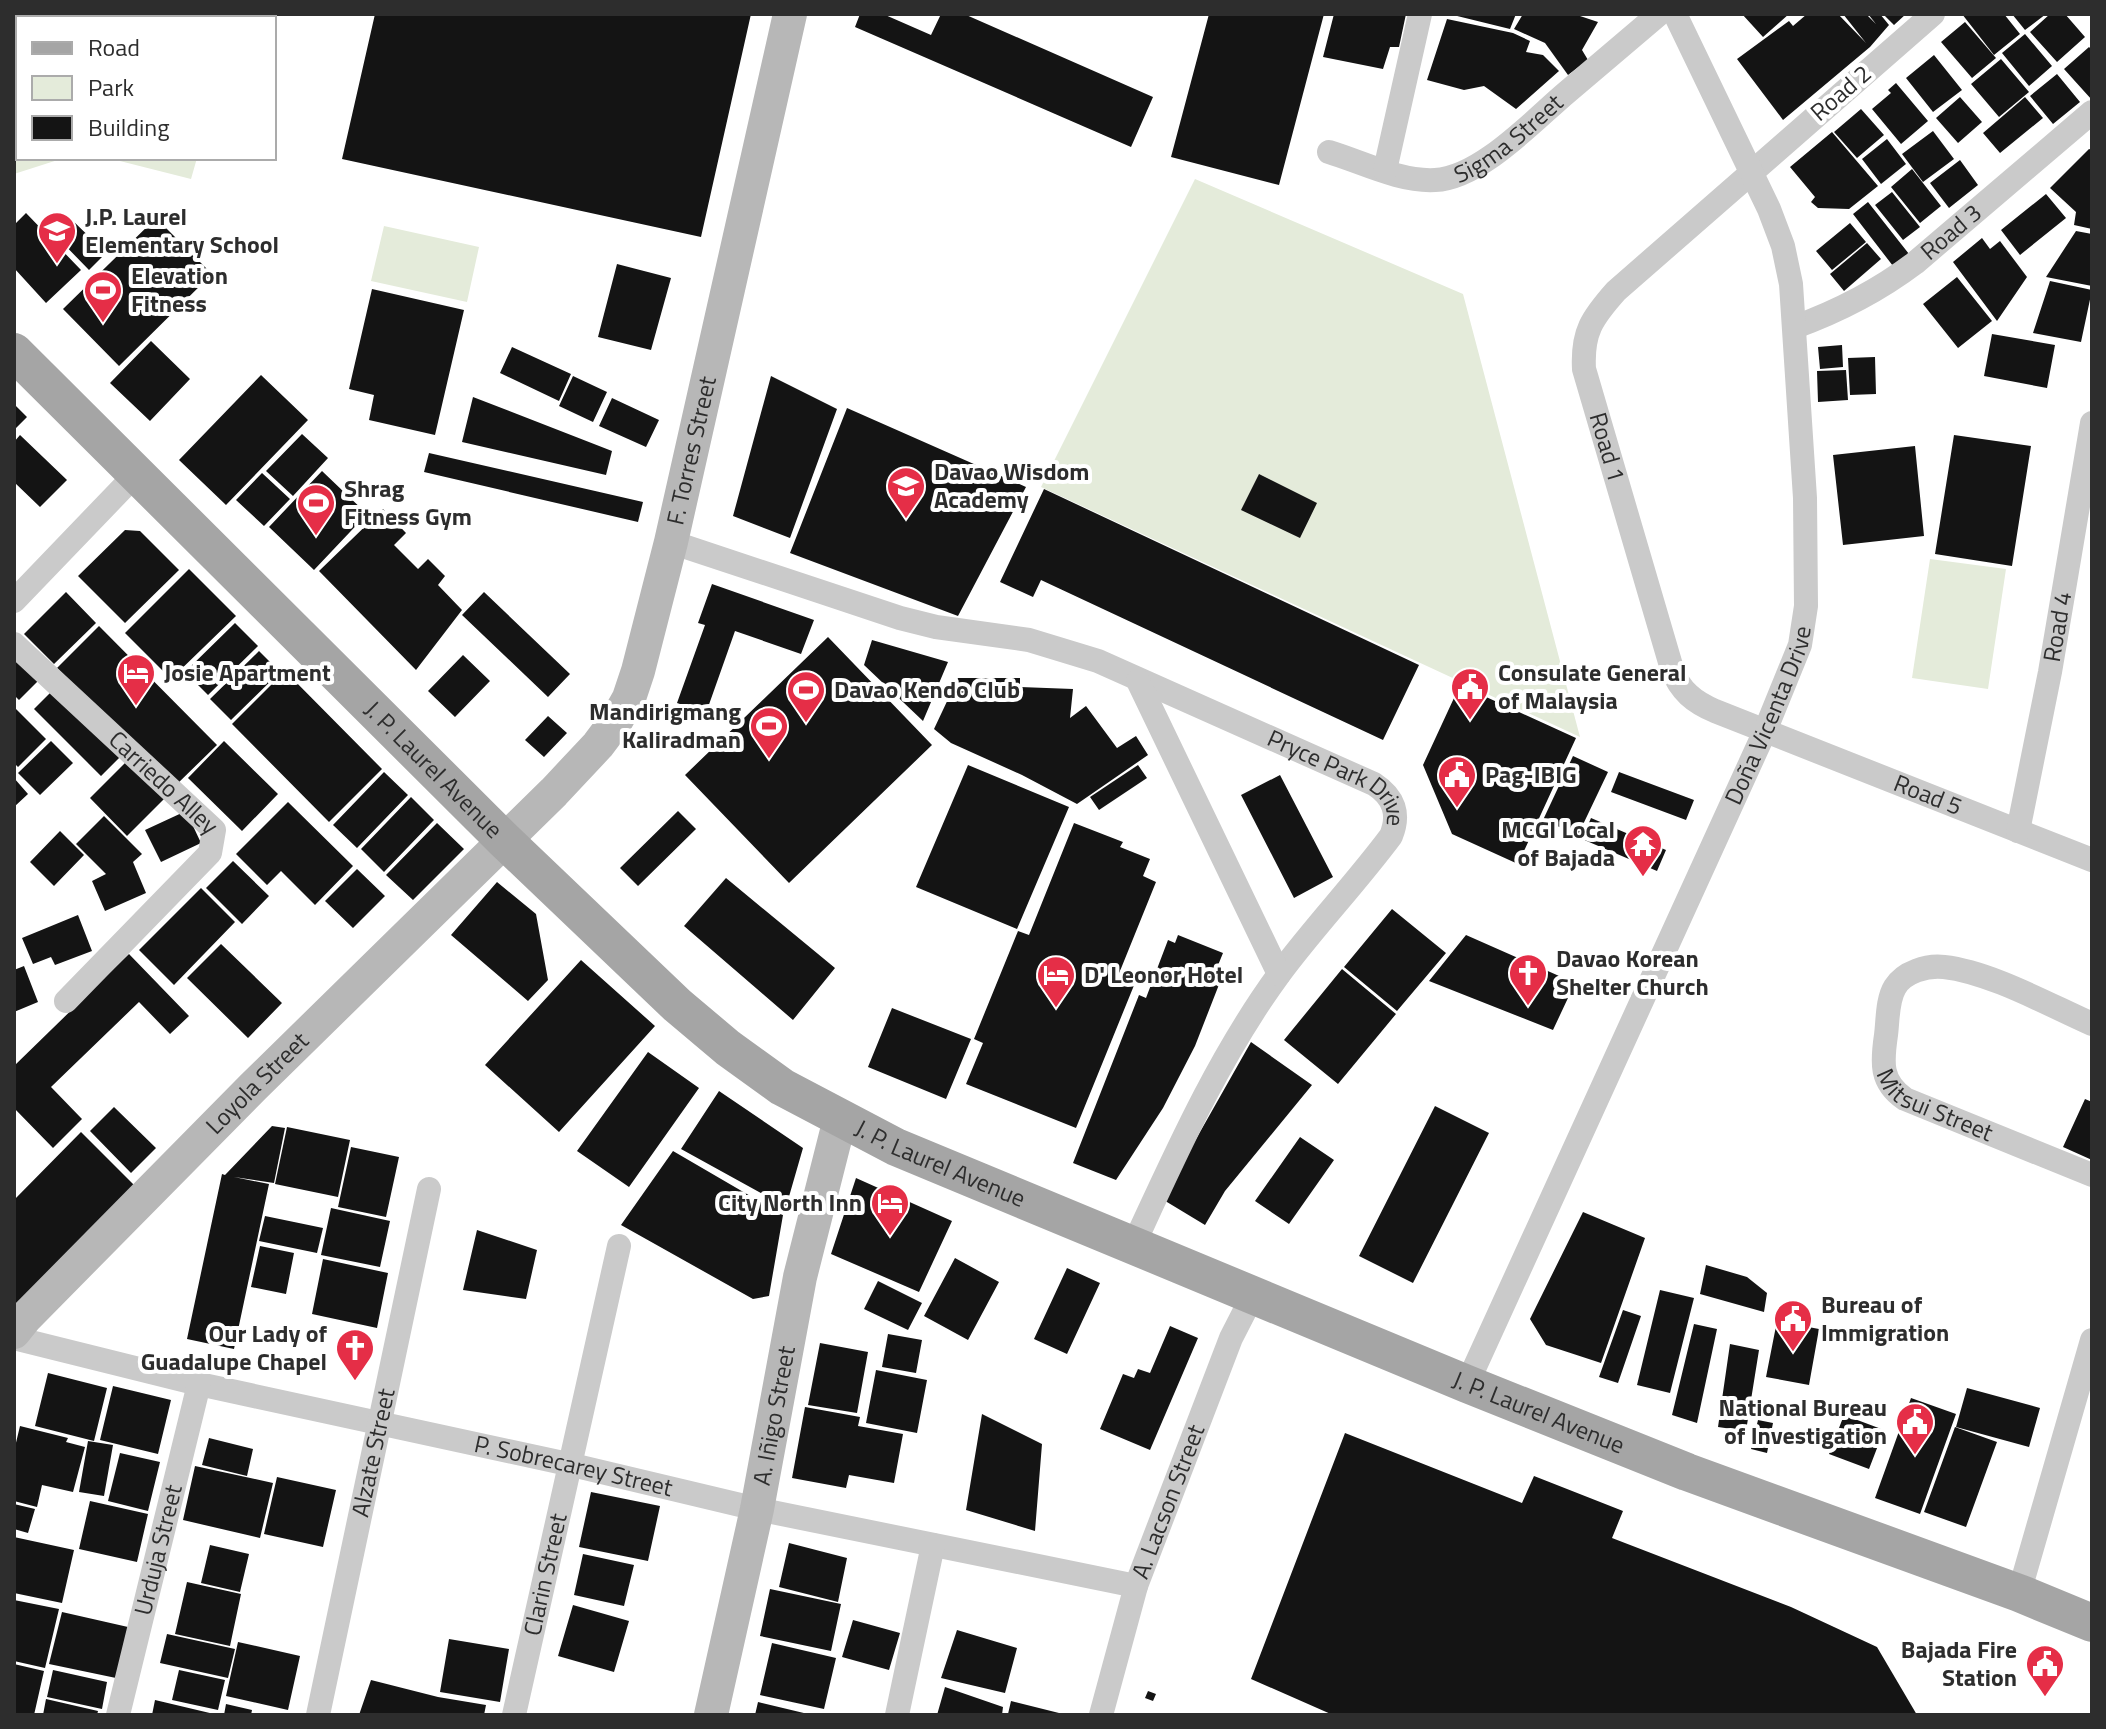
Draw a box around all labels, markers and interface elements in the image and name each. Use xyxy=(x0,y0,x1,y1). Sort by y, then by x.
legend xyxy=(16,16,276,160)
text: Road xyxy=(88,29,140,65)
street label: Road 2 xyxy=(1802,55,1879,129)
text: Park xyxy=(88,69,134,105)
street label: Sigma Street xyxy=(1448,84,1571,192)
text: Building xyxy=(88,109,170,145)
street label: Road 3 xyxy=(1912,195,1989,268)
place label: J.P. Laurel Elementary School xyxy=(85,198,279,262)
school or university icon: J.P. Laurel Elementary School xyxy=(36,210,78,265)
place label: Elevation Fitness xyxy=(131,257,228,321)
sports icon: Elevation Fitness xyxy=(82,269,124,324)
street label: F. Torres Street xyxy=(656,372,725,528)
street label: Road 1 xyxy=(1581,408,1635,486)
place label: Davao Wisdom Academy xyxy=(934,453,1089,517)
school or university icon: Davao Wisdom Academy xyxy=(885,465,927,520)
place label: Shrag Fitness Gym xyxy=(344,470,472,534)
sports icon: Shrag Fitness Gym xyxy=(295,482,337,537)
street label: Road 4 xyxy=(2033,589,2080,665)
street label: Doña Vicenta Drive xyxy=(1715,623,1820,810)
hotel icon: Josie Apartment xyxy=(115,652,157,707)
place label: Josie Apartment xyxy=(164,654,331,690)
place label: Consulate General of Malaysia xyxy=(1498,654,1687,718)
public building icon: Consulate General of Malaysia xyxy=(1449,666,1491,721)
sports icon: Davao Kendo Club xyxy=(785,669,827,724)
place label: Davao Kendo Club xyxy=(834,671,1020,707)
street label: J. P. Laurel Avenue xyxy=(357,692,512,846)
place label: Mandirigmang Kaliradman xyxy=(589,693,741,757)
sports icon: Mandirigmang Kaliradman xyxy=(748,705,790,760)
street label: Pryce Park Drive xyxy=(1262,720,1414,828)
street label: Carriedo Alley xyxy=(101,722,227,843)
public building icon: Pag-IBIG xyxy=(1436,754,1478,809)
place label: Pag-IBIG xyxy=(1485,756,1577,792)
street label: Road 5 xyxy=(1889,764,1968,824)
place label: MCGI Local of Bajada xyxy=(1501,811,1615,875)
temple icon: MCGI Local of Bajada xyxy=(1622,823,1664,878)
place label: Davao Korean Shelter Church xyxy=(1556,940,1709,1004)
church icon: Davao Korean Shelter Church xyxy=(1507,952,1549,1007)
hotel icon: D' Leonor Hotel xyxy=(1035,954,1077,1009)
place label: D' Leonor Hotel xyxy=(1084,956,1243,992)
street label: Loyola Street xyxy=(197,1023,317,1142)
street label: Mitsui Street xyxy=(1868,1062,1999,1150)
street label: J. P. Laurel Avenue xyxy=(849,1110,1031,1216)
hotel icon: City North Inn xyxy=(869,1182,911,1237)
place label: City North Inn xyxy=(718,1184,862,1220)
place label: Bureau of Immigration xyxy=(1821,1286,1949,1350)
public building icon: Bureau of Immigration xyxy=(1772,1298,1814,1353)
place label: Our Lady of Guadalupe Chapel xyxy=(141,1315,327,1379)
church icon: Our Lady of Guadalupe Chapel xyxy=(334,1327,376,1382)
street label: A. Iñigo Street xyxy=(743,1342,804,1488)
street label: J. P. Laurel Avenue xyxy=(1447,1361,1630,1462)
street label: Alzate Street xyxy=(341,1384,404,1520)
place label: National Bureau of Investigation xyxy=(1719,1389,1887,1453)
public building icon: National Bureau of Investigation xyxy=(1894,1401,1936,1456)
street label: A. Lacson Street xyxy=(1121,1418,1214,1584)
street label: P. Sobrecarey Street xyxy=(471,1425,677,1505)
street label: Urduja Street xyxy=(124,1480,191,1619)
street label: Clarin Street xyxy=(513,1509,576,1639)
place label: Bajada Fire Station xyxy=(1901,1631,2017,1695)
public building icon: Bajada Fire Station xyxy=(2024,1643,2066,1698)

